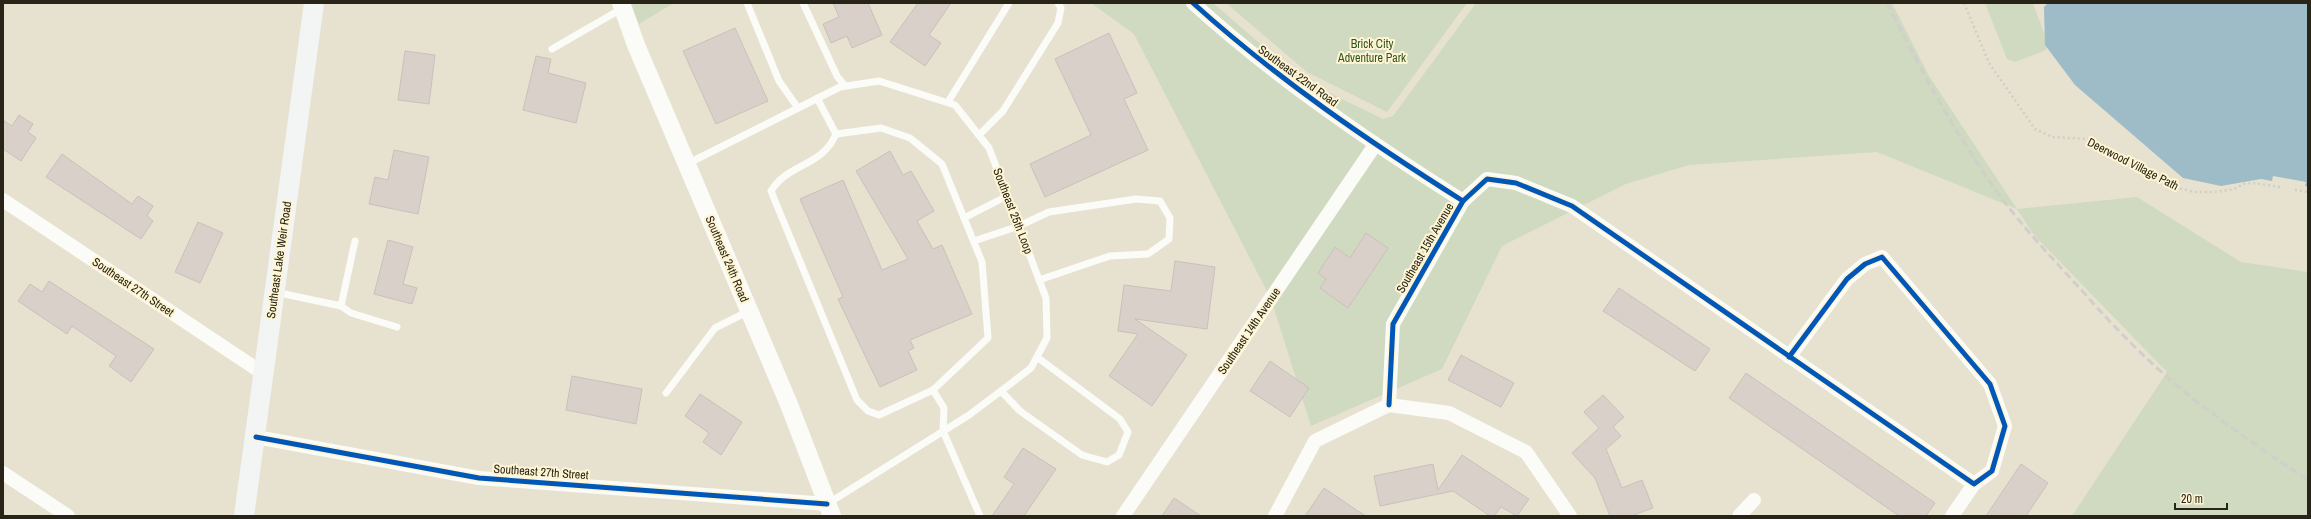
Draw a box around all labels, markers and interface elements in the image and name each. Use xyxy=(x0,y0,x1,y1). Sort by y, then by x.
park label: Brick City Adventure Park xyxy=(1337,36,1406,66)
street label: Southeast 22nd Road xyxy=(1255,42,1341,110)
street label: Deerwood Village Path xyxy=(2085,134,2181,194)
street label: Southeast 25th Loop xyxy=(989,166,1037,256)
street label: Southeast Lake Weir Road xyxy=(263,200,295,320)
street label: Southeast 15th Avenue xyxy=(1393,200,1457,296)
street label: Southeast 24th Road xyxy=(702,213,752,305)
street label: Southeast 27th Street xyxy=(89,254,177,320)
street label: Southeast 14th Avenue xyxy=(1214,284,1284,378)
street label: Southeast 27th Street xyxy=(493,461,589,483)
scale bar xyxy=(2175,485,2227,511)
text: 20 m xyxy=(2181,491,2203,507)

